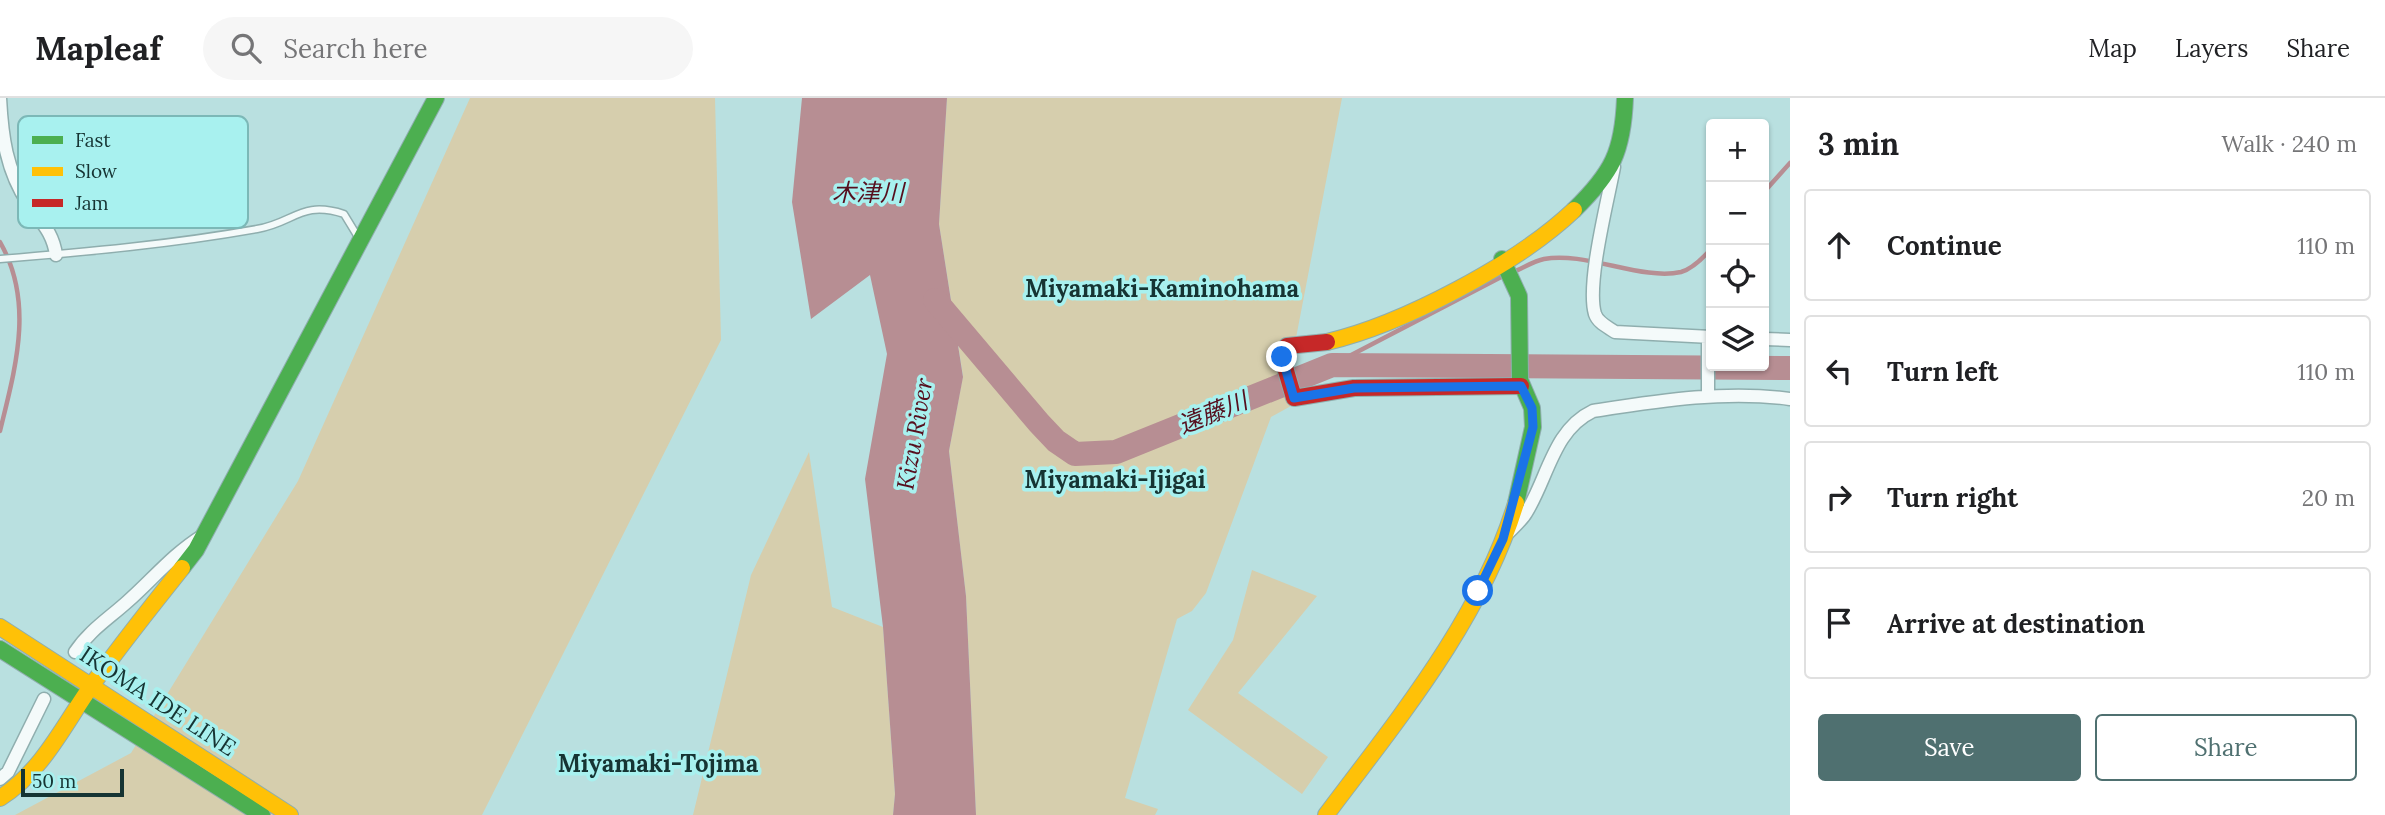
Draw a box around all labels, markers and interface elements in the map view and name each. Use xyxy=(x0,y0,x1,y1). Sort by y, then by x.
search box xyxy=(203,17,693,80)
text: Mapleaf xyxy=(35,27,161,69)
icon: search xyxy=(227,29,265,67)
text: Search here xyxy=(283,32,428,65)
text: Map xyxy=(2088,33,2137,64)
text: Layers xyxy=(2175,33,2248,64)
text: Share xyxy=(2286,33,2350,64)
legend xyxy=(18,116,248,228)
map controls xyxy=(1706,119,1769,371)
button: + xyxy=(1706,119,1769,182)
text: 3 min xyxy=(1818,125,1899,163)
text: Fast xyxy=(75,128,111,152)
text: Walk · 240 m xyxy=(2221,129,2357,158)
text: Slow xyxy=(75,159,118,183)
water label: 木津川 xyxy=(832,177,907,208)
button: − xyxy=(1706,182,1769,245)
text: Jam xyxy=(74,191,109,215)
icon: ahead xyxy=(1820,226,1858,264)
text: Continue xyxy=(1887,229,2002,262)
text: 110 m xyxy=(2297,231,2355,260)
button: locate xyxy=(1706,245,1769,308)
district label: Miyamaki-Kaminohama xyxy=(1025,273,1300,304)
button: layers xyxy=(1706,308,1769,371)
route end xyxy=(1266,341,1297,372)
icon: left xyxy=(1820,352,1858,390)
text: Turn left xyxy=(1887,355,1998,388)
text: 110 m xyxy=(2297,357,2355,386)
water label: Kizu River xyxy=(889,376,940,492)
water label: 遠藤川 xyxy=(1174,384,1255,440)
district label: Miyamaki-Ijigai xyxy=(1024,464,1206,495)
icon: right xyxy=(1820,478,1858,516)
text: Turn right xyxy=(1887,481,2018,514)
text: 20 m xyxy=(2302,483,2355,512)
route start xyxy=(1462,575,1493,606)
icon: arrive xyxy=(1820,604,1858,642)
text: Arrive at destination xyxy=(1887,607,2145,640)
street label: IKOMA IDE LINE xyxy=(75,639,242,762)
button: Save xyxy=(1818,714,2081,781)
button: Share xyxy=(2095,714,2357,781)
district label: Miyamaki-Tojima xyxy=(558,748,759,779)
scale bar xyxy=(21,766,124,798)
text: 50 m xyxy=(32,769,76,793)

